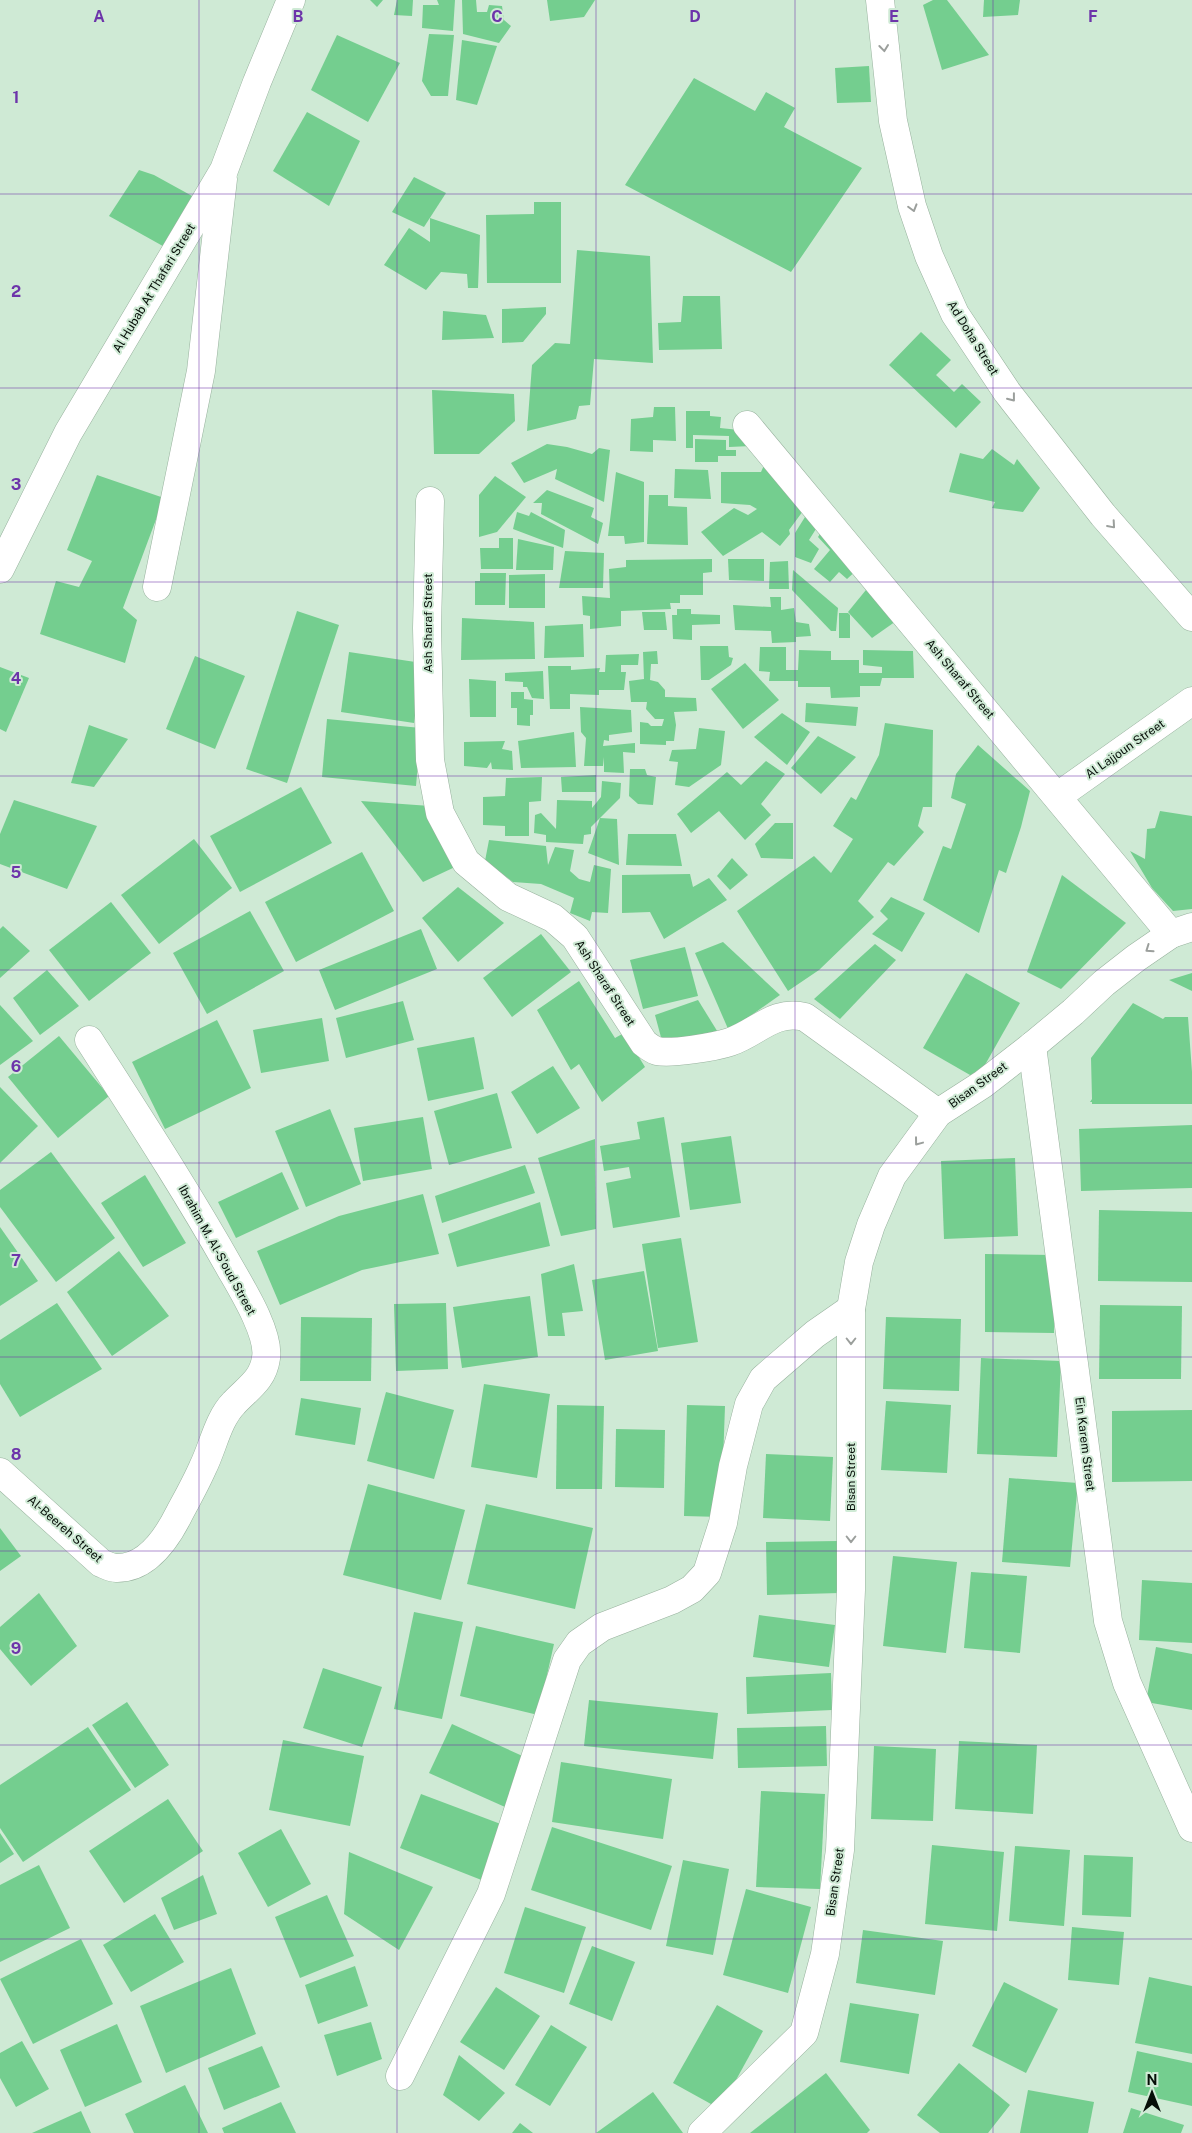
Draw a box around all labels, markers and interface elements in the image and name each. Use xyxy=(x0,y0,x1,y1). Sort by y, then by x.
text: A xyxy=(93,7,105,26)
text: B xyxy=(293,7,304,26)
text: C xyxy=(491,7,503,26)
text: D xyxy=(689,7,701,26)
text: E xyxy=(889,7,899,26)
text: F xyxy=(1088,7,1098,26)
one-way arrow xyxy=(878,45,889,53)
text: 1 xyxy=(13,88,19,107)
one-way arrow xyxy=(908,203,918,212)
street label: Al Hubab At Thafari Street xyxy=(110,221,198,355)
text: 2 xyxy=(11,282,21,301)
street label: Ad Doha Street xyxy=(945,298,1002,378)
one-way arrow xyxy=(1006,392,1014,401)
text: 3 xyxy=(11,475,21,494)
one-way arrow xyxy=(1107,520,1116,529)
street label: Ash Sharaf Street xyxy=(421,573,435,673)
street label: Ash Sharaf Street xyxy=(923,636,998,722)
text: 4 xyxy=(11,669,22,688)
street label: Al Lajjoun Street xyxy=(1083,716,1168,782)
text: 5 xyxy=(11,863,22,882)
street label: Ash Sharaf Street xyxy=(572,937,638,1029)
one-way arrow xyxy=(1145,943,1155,952)
text: 6 xyxy=(11,1057,21,1076)
street label: Bisan Street xyxy=(946,1059,1010,1111)
one-way arrow xyxy=(914,1136,924,1145)
street label: Ibrahim M. Al-S'oud Street xyxy=(175,1183,259,1318)
text: 7 xyxy=(11,1251,21,1270)
one-way arrow xyxy=(846,1338,856,1345)
street label: Ein Karem Street xyxy=(1072,1396,1098,1492)
street label: Bisan Street xyxy=(844,1442,858,1511)
text: 8 xyxy=(11,1445,22,1464)
street label: Al-Beereh Street xyxy=(25,1493,105,1565)
one-way arrow xyxy=(846,1535,856,1543)
text: 9 xyxy=(11,1639,21,1658)
street label: Bisan Street xyxy=(823,1847,847,1917)
north arrow xyxy=(1127,2068,1177,2118)
text: N xyxy=(1147,2072,1157,2088)

